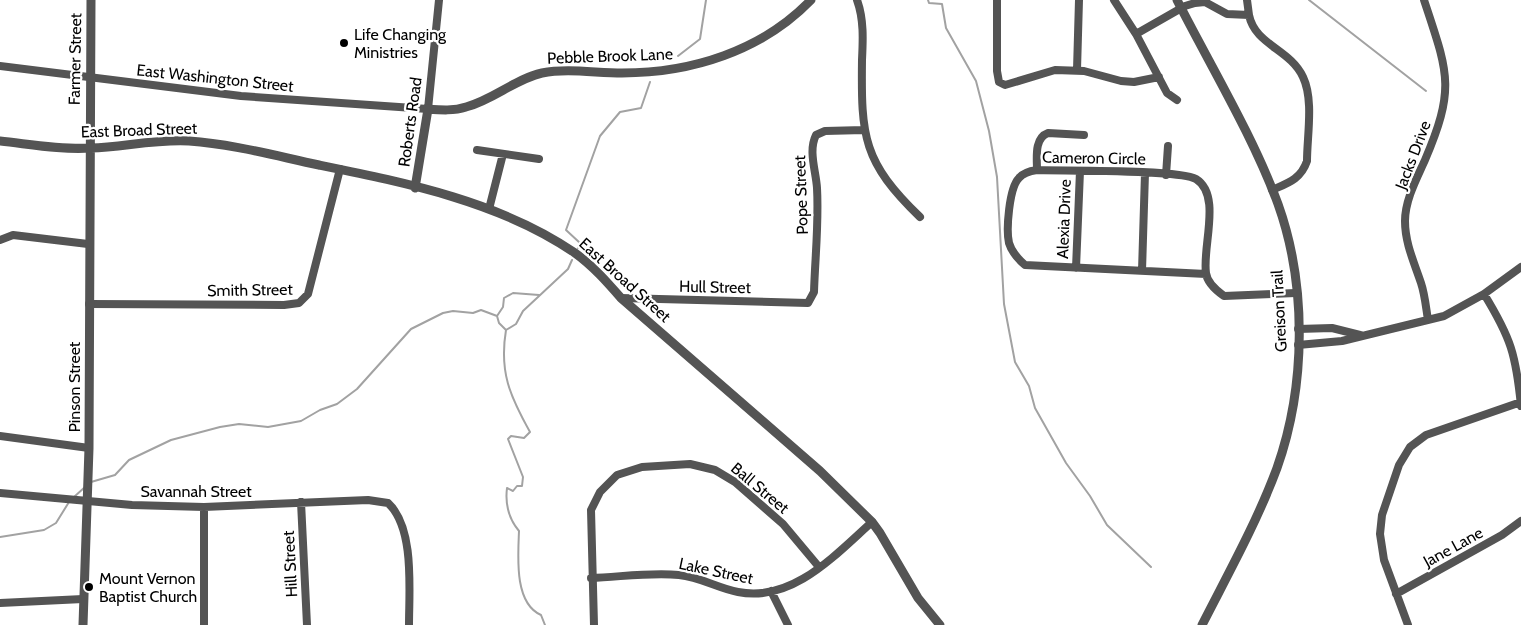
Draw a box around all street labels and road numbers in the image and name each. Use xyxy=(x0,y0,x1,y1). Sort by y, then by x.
street label: Farmer Street xyxy=(65,12,85,105)
street label: Pebble Brook Lane xyxy=(547,44,673,68)
street label: East Washington Street xyxy=(136,60,295,96)
street label: Roberts Road xyxy=(394,76,426,168)
street label: East Broad Street xyxy=(80,118,198,142)
street label: Jacks Drive xyxy=(1391,118,1435,193)
street label: Cameron Circle xyxy=(1042,148,1146,168)
street label: Pope Street xyxy=(790,154,812,235)
street label: Alexia Drive xyxy=(1053,179,1075,259)
street label: East Broad Street xyxy=(575,234,675,326)
street label: Greison Trail xyxy=(1267,269,1291,352)
street label: Hull Street xyxy=(679,277,752,297)
street label: Smith Street xyxy=(207,280,293,300)
street label: Pinson Street xyxy=(65,341,84,432)
street label: Ball Street xyxy=(727,458,793,518)
street label: Savannah Street xyxy=(140,482,252,501)
street label: Jane Lane xyxy=(1419,523,1486,572)
street label: Hill Street xyxy=(279,530,301,598)
street label: Lake Street xyxy=(677,554,755,588)

